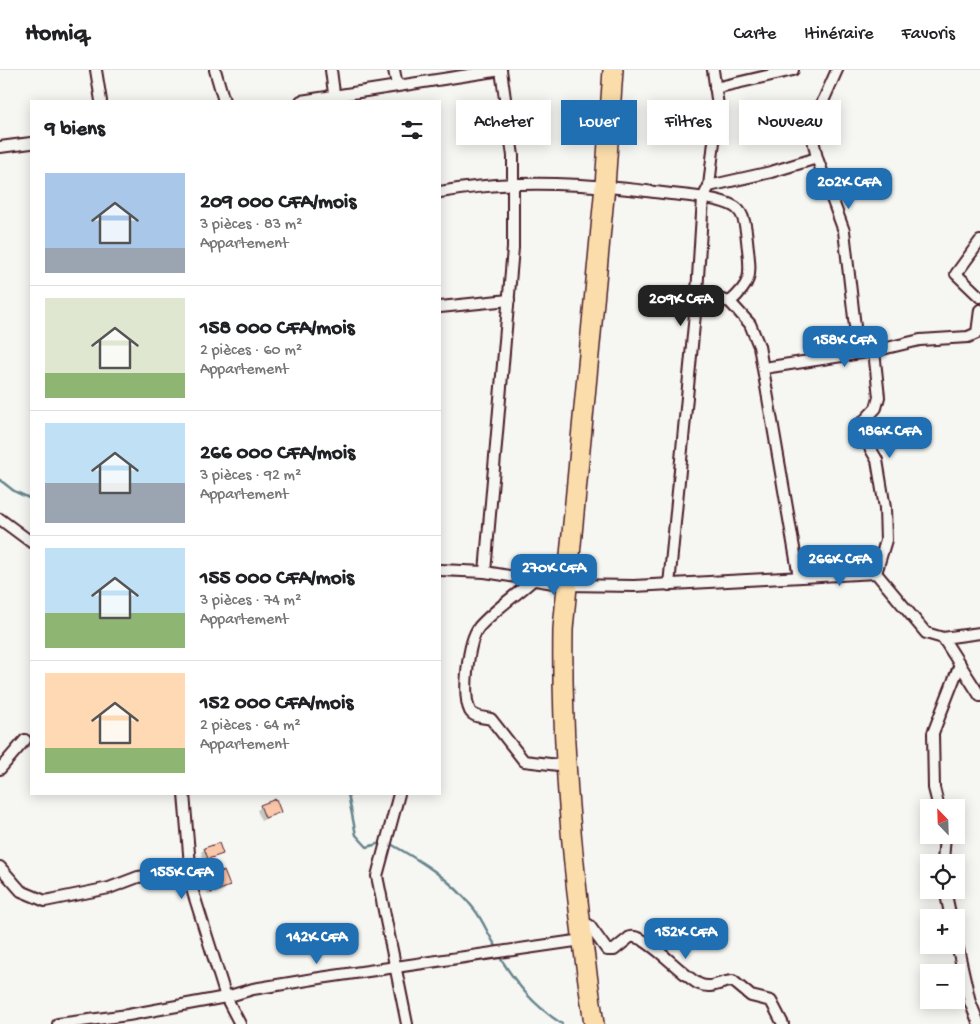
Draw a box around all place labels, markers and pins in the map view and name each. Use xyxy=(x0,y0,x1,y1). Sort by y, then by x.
pin: 202K CFA xyxy=(797,168,901,210)
pin: 209K CFA xyxy=(629,284,733,327)
pin: 158K CFA xyxy=(793,326,897,368)
pin: 186K CFA xyxy=(838,416,942,459)
pin: 266K CFA xyxy=(788,544,892,587)
pin: 270K CFA xyxy=(502,554,606,596)
pin: 155K CFA xyxy=(130,858,234,900)
pin: 152K CFA xyxy=(634,918,738,960)
pin: 142K CFA xyxy=(265,922,369,965)

